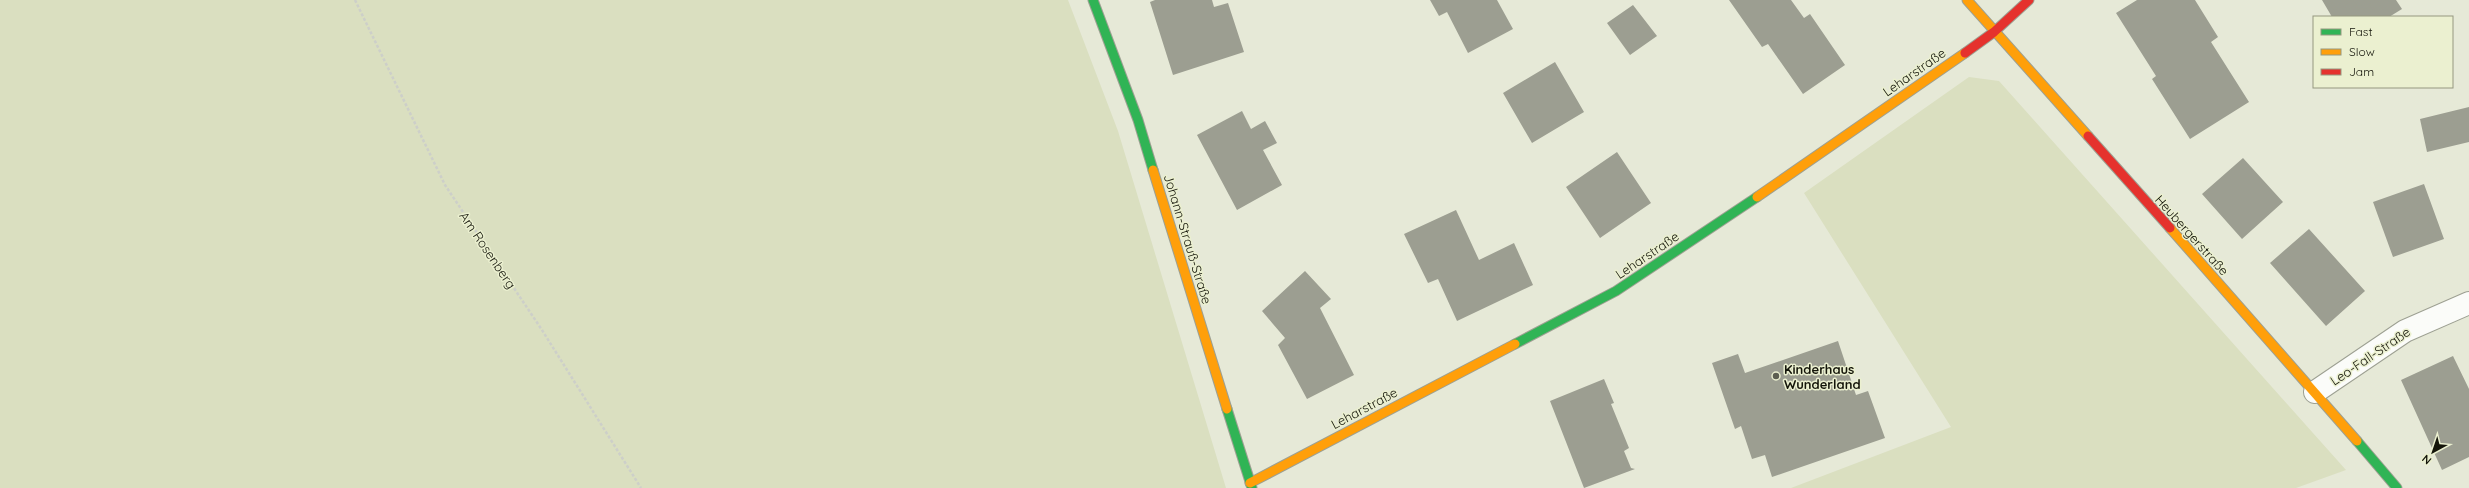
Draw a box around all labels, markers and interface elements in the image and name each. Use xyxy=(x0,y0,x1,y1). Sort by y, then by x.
legend xyxy=(2313,16,2453,88)
text: Fast xyxy=(2349,24,2373,39)
text: Slow xyxy=(2349,44,2375,59)
street label: Leharstraße xyxy=(1880,45,1948,99)
text: Jam xyxy=(2349,64,2374,79)
street label: Johann-Strauß-Straße xyxy=(1161,172,1215,306)
street label: Heubergerstraße xyxy=(2152,191,2232,279)
street label: Am Rosenberg xyxy=(456,208,520,292)
street label: Leharstraße xyxy=(1612,228,1682,282)
street label: Leo-Fall-Straße xyxy=(2327,323,2413,389)
place label: Kinderhaus Wunderland xyxy=(1784,361,1861,392)
marker: Kinderhaus Wunderland xyxy=(1771,371,1781,381)
street label: Leharstraße xyxy=(1328,384,1400,432)
north arrow xyxy=(2413,432,2453,472)
text: N xyxy=(2419,452,2434,468)

